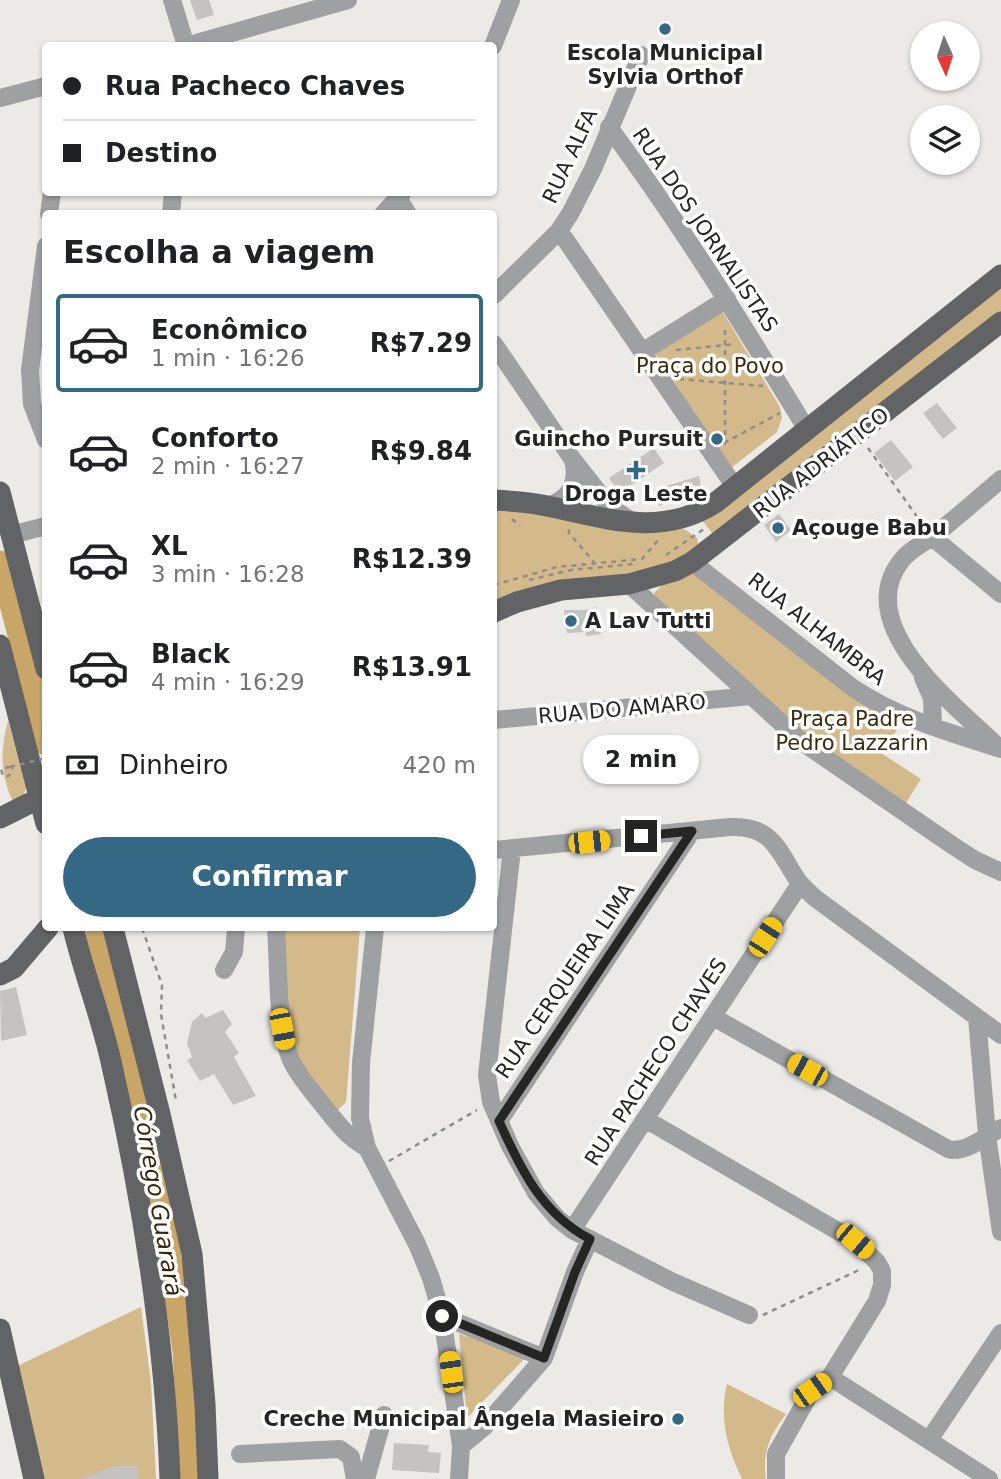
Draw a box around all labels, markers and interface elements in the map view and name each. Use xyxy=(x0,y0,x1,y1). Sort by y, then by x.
marker: Escola Municipal Sylvia Orthof xyxy=(657,21,673,37)
north arrow xyxy=(910,21,980,91)
map controls xyxy=(910,21,980,175)
place label: Escola Municipal Sylvia Orthof xyxy=(567,41,763,89)
text: Rua Pacheco Chaves xyxy=(105,71,405,101)
street label: RUA ALFA xyxy=(538,104,603,207)
button: layers xyxy=(910,105,980,175)
street label: RUA DOS JORNALISTAS xyxy=(628,123,782,337)
text: Destino xyxy=(105,138,217,168)
text: Escolha a viagem xyxy=(63,233,375,271)
icon: car xyxy=(67,312,130,375)
text: Econômico xyxy=(151,315,308,345)
text: R$7.29 xyxy=(370,328,472,358)
text: 1 min · 16:26 xyxy=(151,345,305,371)
park label: Praça do Povo xyxy=(636,354,784,378)
street label: RUA ADRIÁTICO xyxy=(748,402,894,523)
icon: car xyxy=(67,420,130,483)
text: Conforto xyxy=(151,423,279,453)
place label: Guincho Pursuit xyxy=(514,427,703,451)
marker: Guincho Pursuit xyxy=(709,431,725,447)
text: R$9.84 xyxy=(370,436,472,466)
text: 2 min · 16:27 xyxy=(151,453,305,479)
marker: Droga Leste xyxy=(628,462,644,478)
place label: Droga Leste xyxy=(564,482,708,506)
place label: Açouge Babu xyxy=(792,516,947,540)
marker: Açouge Babu xyxy=(770,520,786,536)
icon: car xyxy=(67,528,130,591)
text: XL xyxy=(151,531,188,561)
text: R$12.39 xyxy=(352,544,472,574)
text: 3 min · 16:28 xyxy=(151,561,305,587)
street label: RUA ALHAMBRA xyxy=(743,568,891,691)
place label: A Lav Tutti xyxy=(585,609,711,633)
marker: A Lav Tutti xyxy=(563,613,579,629)
icon: car xyxy=(67,636,130,699)
text: Black xyxy=(151,639,230,669)
text: R$13.91 xyxy=(352,652,472,682)
text: 4 min · 16:29 xyxy=(151,669,305,695)
street label: RUA DO AMARO xyxy=(537,690,707,728)
park label: Praça Padre Pedro Lazzarin xyxy=(775,707,929,755)
callout: 2 min xyxy=(583,734,699,784)
icon: cash xyxy=(63,746,101,784)
text: 2 min xyxy=(605,746,677,772)
text: Dinheiro xyxy=(119,750,228,780)
text: 420 m xyxy=(402,752,476,778)
route end xyxy=(625,820,657,852)
car xyxy=(568,829,611,855)
button: Confirmar xyxy=(63,837,476,917)
street label: RUA CERQUEIRA LIMA xyxy=(491,878,640,1083)
car xyxy=(745,914,786,960)
street label: RUA PACHECO CHAVES xyxy=(580,954,732,1170)
car xyxy=(268,1006,297,1052)
car xyxy=(784,1051,831,1089)
water label: Córrego Guarará xyxy=(128,1104,188,1298)
car xyxy=(833,1219,878,1263)
route start xyxy=(426,1300,458,1332)
car xyxy=(438,1350,465,1394)
car xyxy=(789,1369,836,1411)
place label: Creche Municipal Ângela Masieiro xyxy=(264,1406,664,1431)
marker: Creche Municipal Ângela Masieiro xyxy=(670,1411,686,1427)

